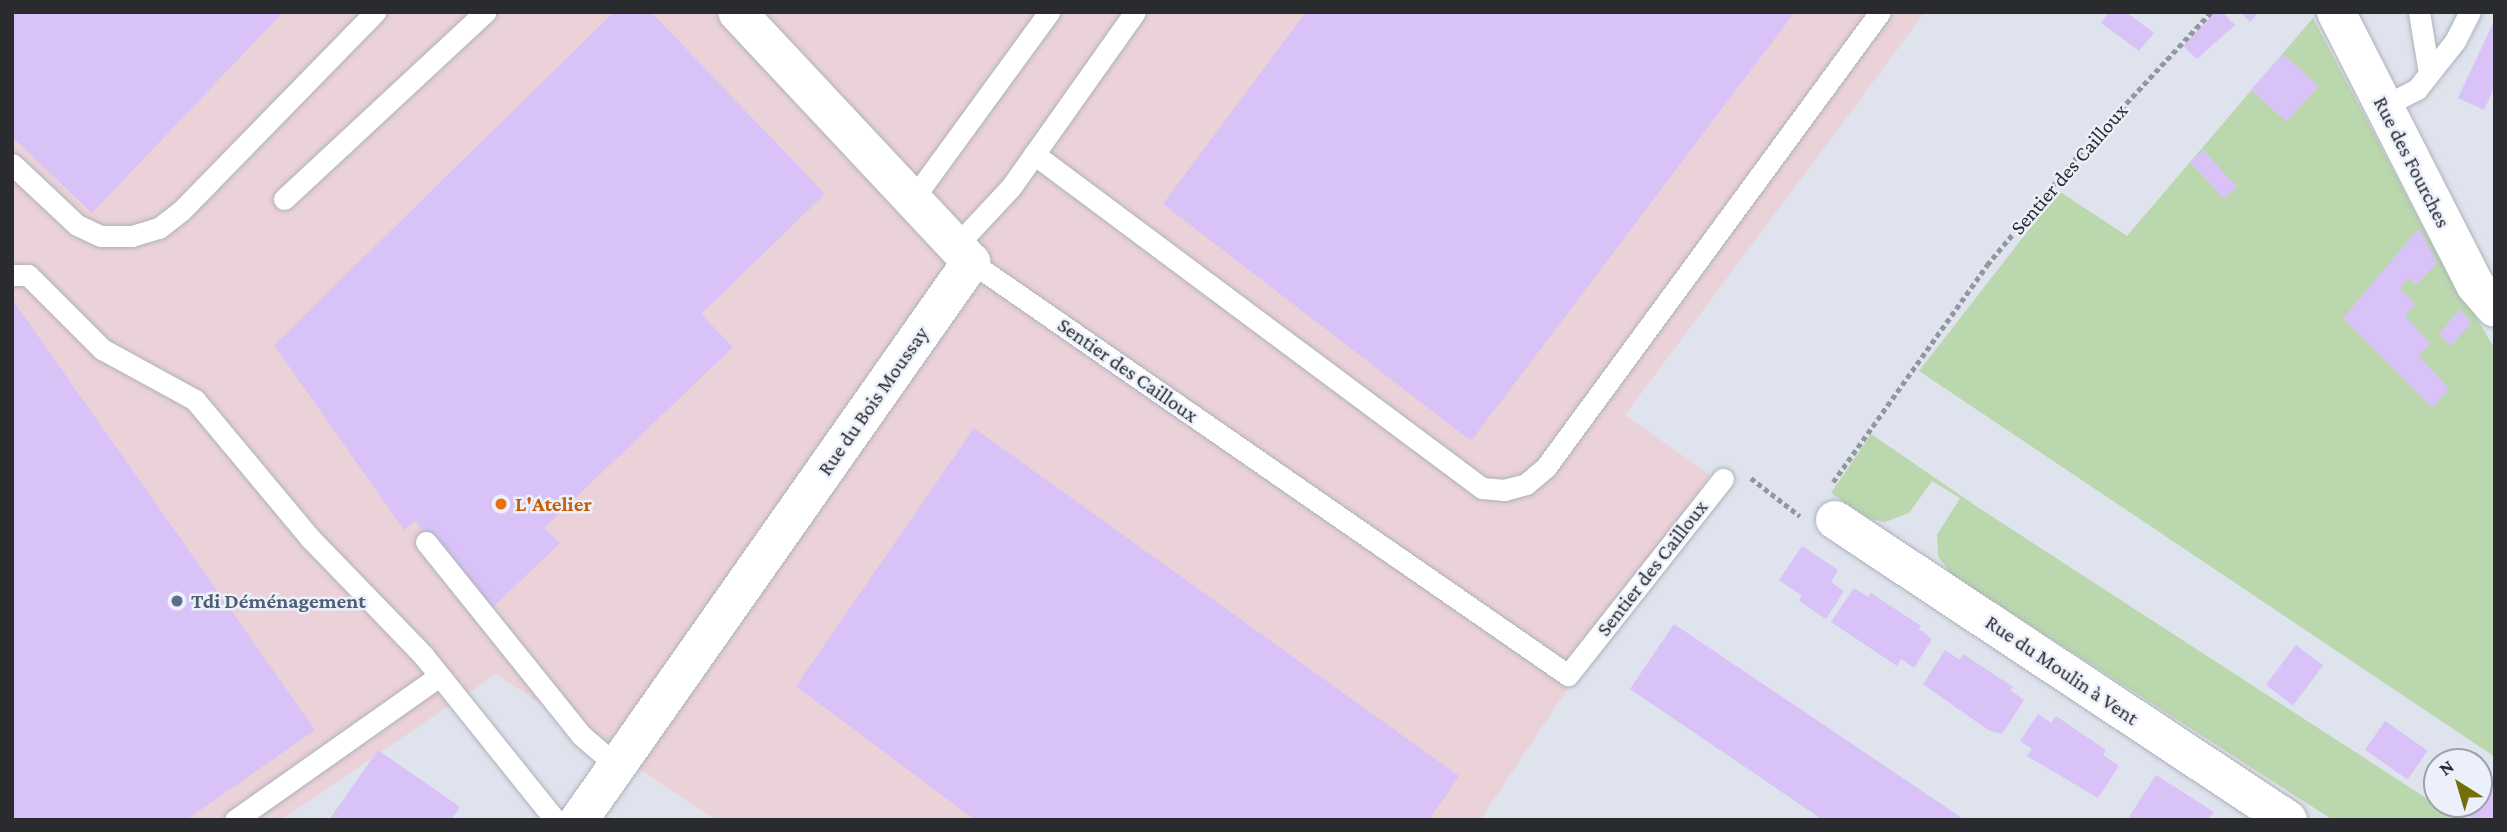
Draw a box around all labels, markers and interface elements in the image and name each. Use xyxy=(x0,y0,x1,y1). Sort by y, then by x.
street label: Rue des Fourches xyxy=(2368,92,2456,232)
street label: Sentier des Cailloux xyxy=(2005,98,2133,240)
street label: Sentier des Cailloux xyxy=(1053,312,1203,428)
street label: Rue du Bois Moussay xyxy=(812,322,934,480)
place label: L'Atelier xyxy=(515,491,592,517)
street label: Sentier des Cailloux xyxy=(1591,495,1713,641)
marker: L'Atelier xyxy=(493,496,509,512)
place label: Tdi Déménagement xyxy=(191,588,366,614)
marker: Tdi Déménagement xyxy=(169,593,185,609)
street label: Rue du Moulin à Vent xyxy=(1981,609,2143,731)
north arrow xyxy=(2423,748,2493,818)
text: N xyxy=(2435,755,2458,780)

